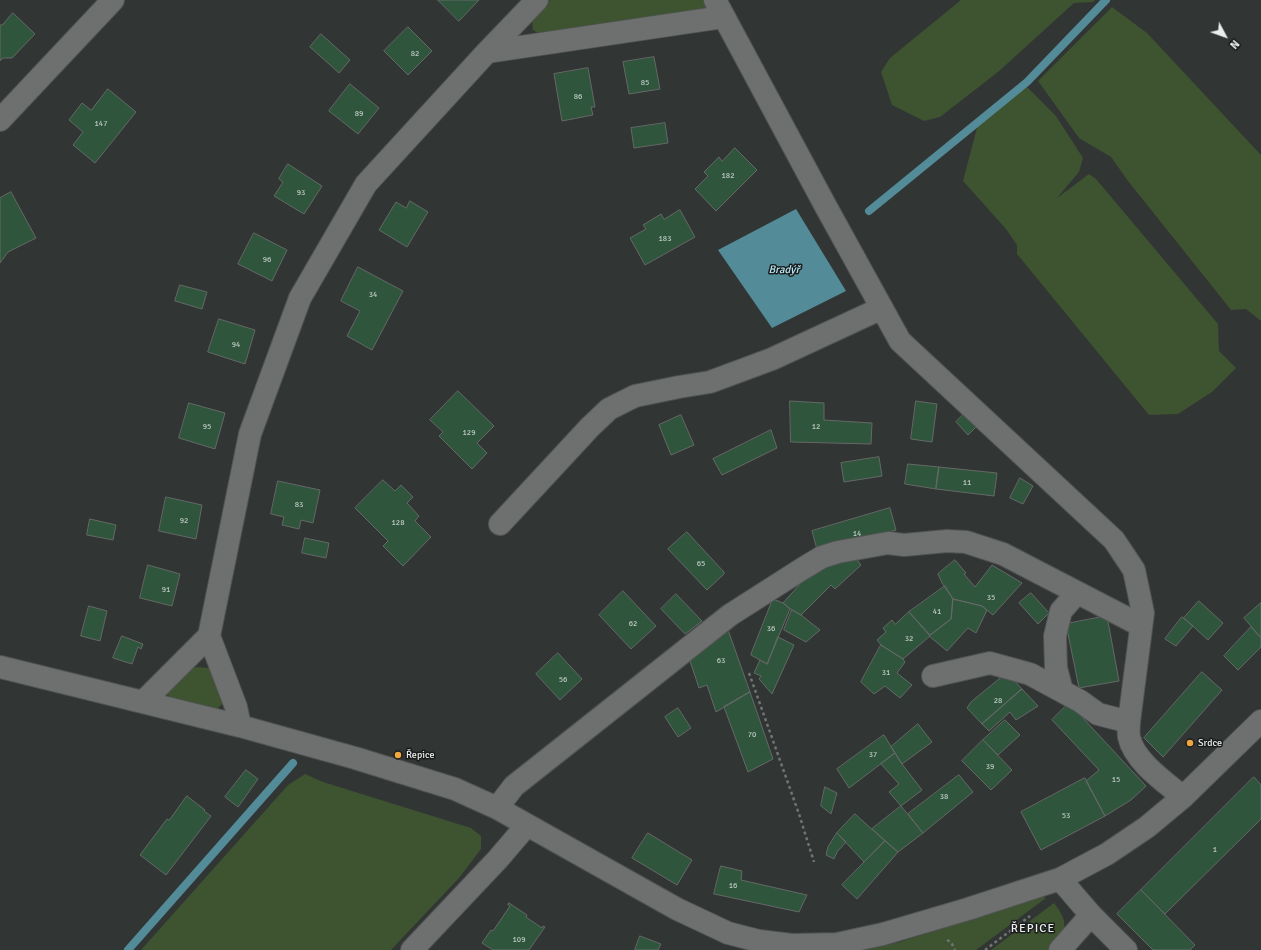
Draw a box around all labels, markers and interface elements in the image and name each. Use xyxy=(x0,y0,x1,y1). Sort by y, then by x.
north arrow xyxy=(1205,16,1245,56)
text: N xyxy=(1227,37,1242,51)
house number: 82 xyxy=(411,49,419,59)
house number: 85 xyxy=(641,78,649,88)
house number: 86 xyxy=(574,92,582,102)
house number: 89 xyxy=(355,109,363,119)
house number: 147 xyxy=(95,119,107,129)
house number: 182 xyxy=(722,171,734,181)
house number: 93 xyxy=(297,188,305,198)
house number: 183 xyxy=(659,234,671,244)
house number: 96 xyxy=(263,255,271,265)
water label: Bradýř xyxy=(768,263,800,277)
house number: 34 xyxy=(369,290,377,300)
house number: 94 xyxy=(232,340,240,350)
house number: 95 xyxy=(203,422,211,432)
house number: 12 xyxy=(812,422,820,432)
house number: 129 xyxy=(463,428,475,438)
house number: 11 xyxy=(963,478,971,488)
house number: 83 xyxy=(295,500,303,510)
house number: 92 xyxy=(180,516,188,526)
house number: 128 xyxy=(392,518,404,528)
house number: 14 xyxy=(853,529,861,539)
house number: 65 xyxy=(697,559,705,569)
house number: 91 xyxy=(162,585,170,595)
house number: 35 xyxy=(987,593,995,603)
house number: 41 xyxy=(933,607,941,617)
house number: 62 xyxy=(629,619,637,629)
house number: 36 xyxy=(767,624,775,634)
house number: 32 xyxy=(905,634,913,644)
house number: 63 xyxy=(717,656,725,666)
house number: 31 xyxy=(882,668,890,678)
house number: 56 xyxy=(559,675,567,685)
house number: 28 xyxy=(994,696,1002,706)
house number: 70 xyxy=(748,730,756,740)
place label: Srdce xyxy=(1198,737,1222,749)
marker: Srdce xyxy=(1185,738,1195,748)
place label: Řepice xyxy=(406,749,435,761)
marker: Řepice xyxy=(393,750,403,760)
house number: 37 xyxy=(869,750,877,760)
house number: 39 xyxy=(986,762,994,772)
house number: 15 xyxy=(1112,775,1120,785)
house number: 38 xyxy=(940,792,948,802)
house number: 53 xyxy=(1062,811,1070,821)
house number: 1 xyxy=(1213,845,1217,855)
house number: 16 xyxy=(729,881,737,891)
district label: ŘEPICE xyxy=(1011,922,1055,936)
house number: 109 xyxy=(513,935,525,945)

